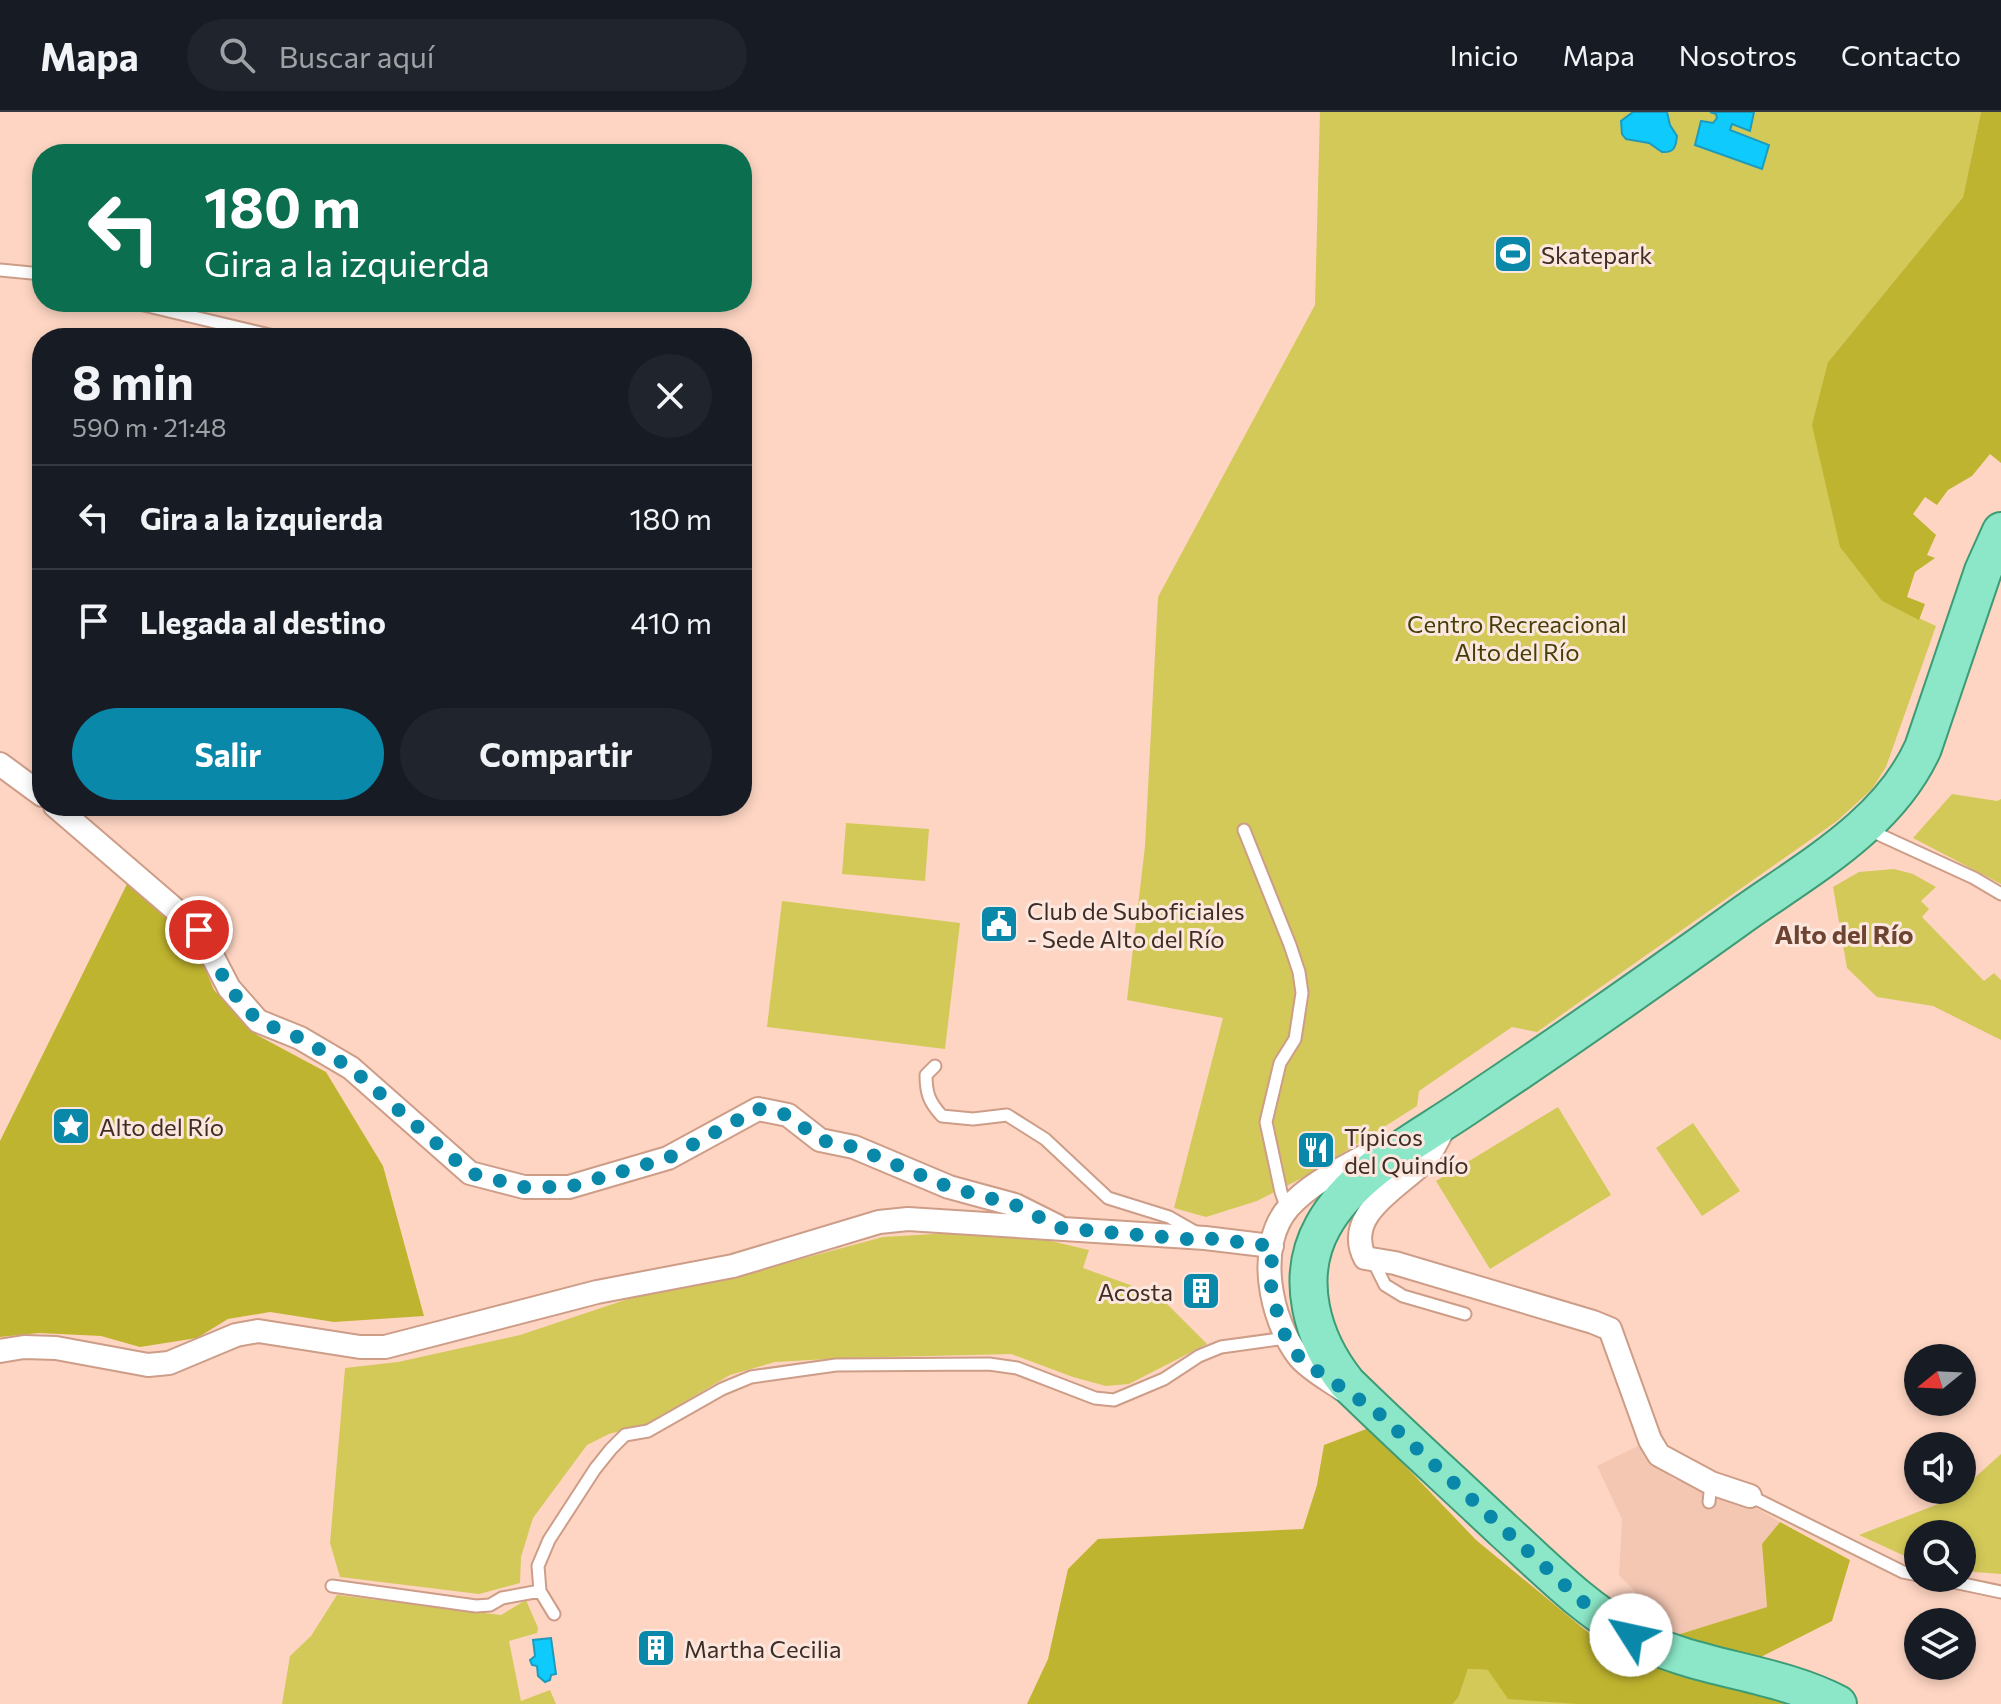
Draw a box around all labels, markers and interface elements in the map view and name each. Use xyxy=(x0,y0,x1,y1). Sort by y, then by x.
search box xyxy=(187,19,747,91)
text: Mapa xyxy=(40,32,139,79)
icon: search xyxy=(215,33,259,77)
text: Buscar aquí xyxy=(279,37,435,74)
text: Inicio xyxy=(1450,38,1518,72)
text: Mapa xyxy=(1562,38,1635,72)
text: Nosotros xyxy=(1679,38,1797,72)
text: Contacto xyxy=(1841,38,1961,72)
text: 180 m xyxy=(204,171,361,240)
icon: left xyxy=(72,176,176,280)
sports icon: Skatepark xyxy=(1492,233,1534,275)
text: Gira a la izquierda xyxy=(204,240,490,284)
place label: Skatepark xyxy=(1541,240,1652,269)
text: 8 min xyxy=(72,351,194,410)
button: close xyxy=(628,354,712,438)
text: 590 m · 21:48 xyxy=(72,411,227,442)
icon: left xyxy=(72,495,116,539)
text: Gira a la izquierda xyxy=(140,499,383,536)
text: 180 m xyxy=(629,499,712,536)
icon: arrive xyxy=(72,599,116,643)
text: Llegada al destino xyxy=(140,603,386,640)
text: 410 m xyxy=(631,603,712,640)
park label: Centro Recreacional Alto del Río xyxy=(1407,609,1627,666)
button: Salir xyxy=(72,708,384,800)
button: Compartir xyxy=(400,708,712,800)
pin xyxy=(165,896,233,964)
place label: Club de Suboficiales - Sede Alto del Río xyxy=(1027,896,1245,953)
public building icon: Club de Suboficiales - Sede Alto del Río xyxy=(978,903,1020,945)
icon: arrive xyxy=(177,908,221,952)
district label: Alto del Río xyxy=(1775,918,1913,949)
place icon: Alto del Río xyxy=(50,1105,92,1147)
place label: Alto del Río xyxy=(99,1112,224,1141)
place label: Típicos del Quindío xyxy=(1344,1122,1469,1179)
restaurant icon: Típicos del Quindío xyxy=(1295,1129,1337,1171)
building icon: Acosta xyxy=(1180,1270,1222,1312)
place label: Acosta xyxy=(1098,1277,1173,1306)
north arrow xyxy=(1904,1344,1976,1416)
map controls xyxy=(1904,1344,1976,1680)
button: sound xyxy=(1904,1432,1976,1504)
button: search xyxy=(1904,1520,1976,1592)
position arrow xyxy=(1589,1593,1673,1677)
button: layers xyxy=(1904,1608,1976,1680)
building icon: Martha Cecilia xyxy=(635,1627,677,1669)
place label: Martha Cecilia xyxy=(684,1634,842,1663)

